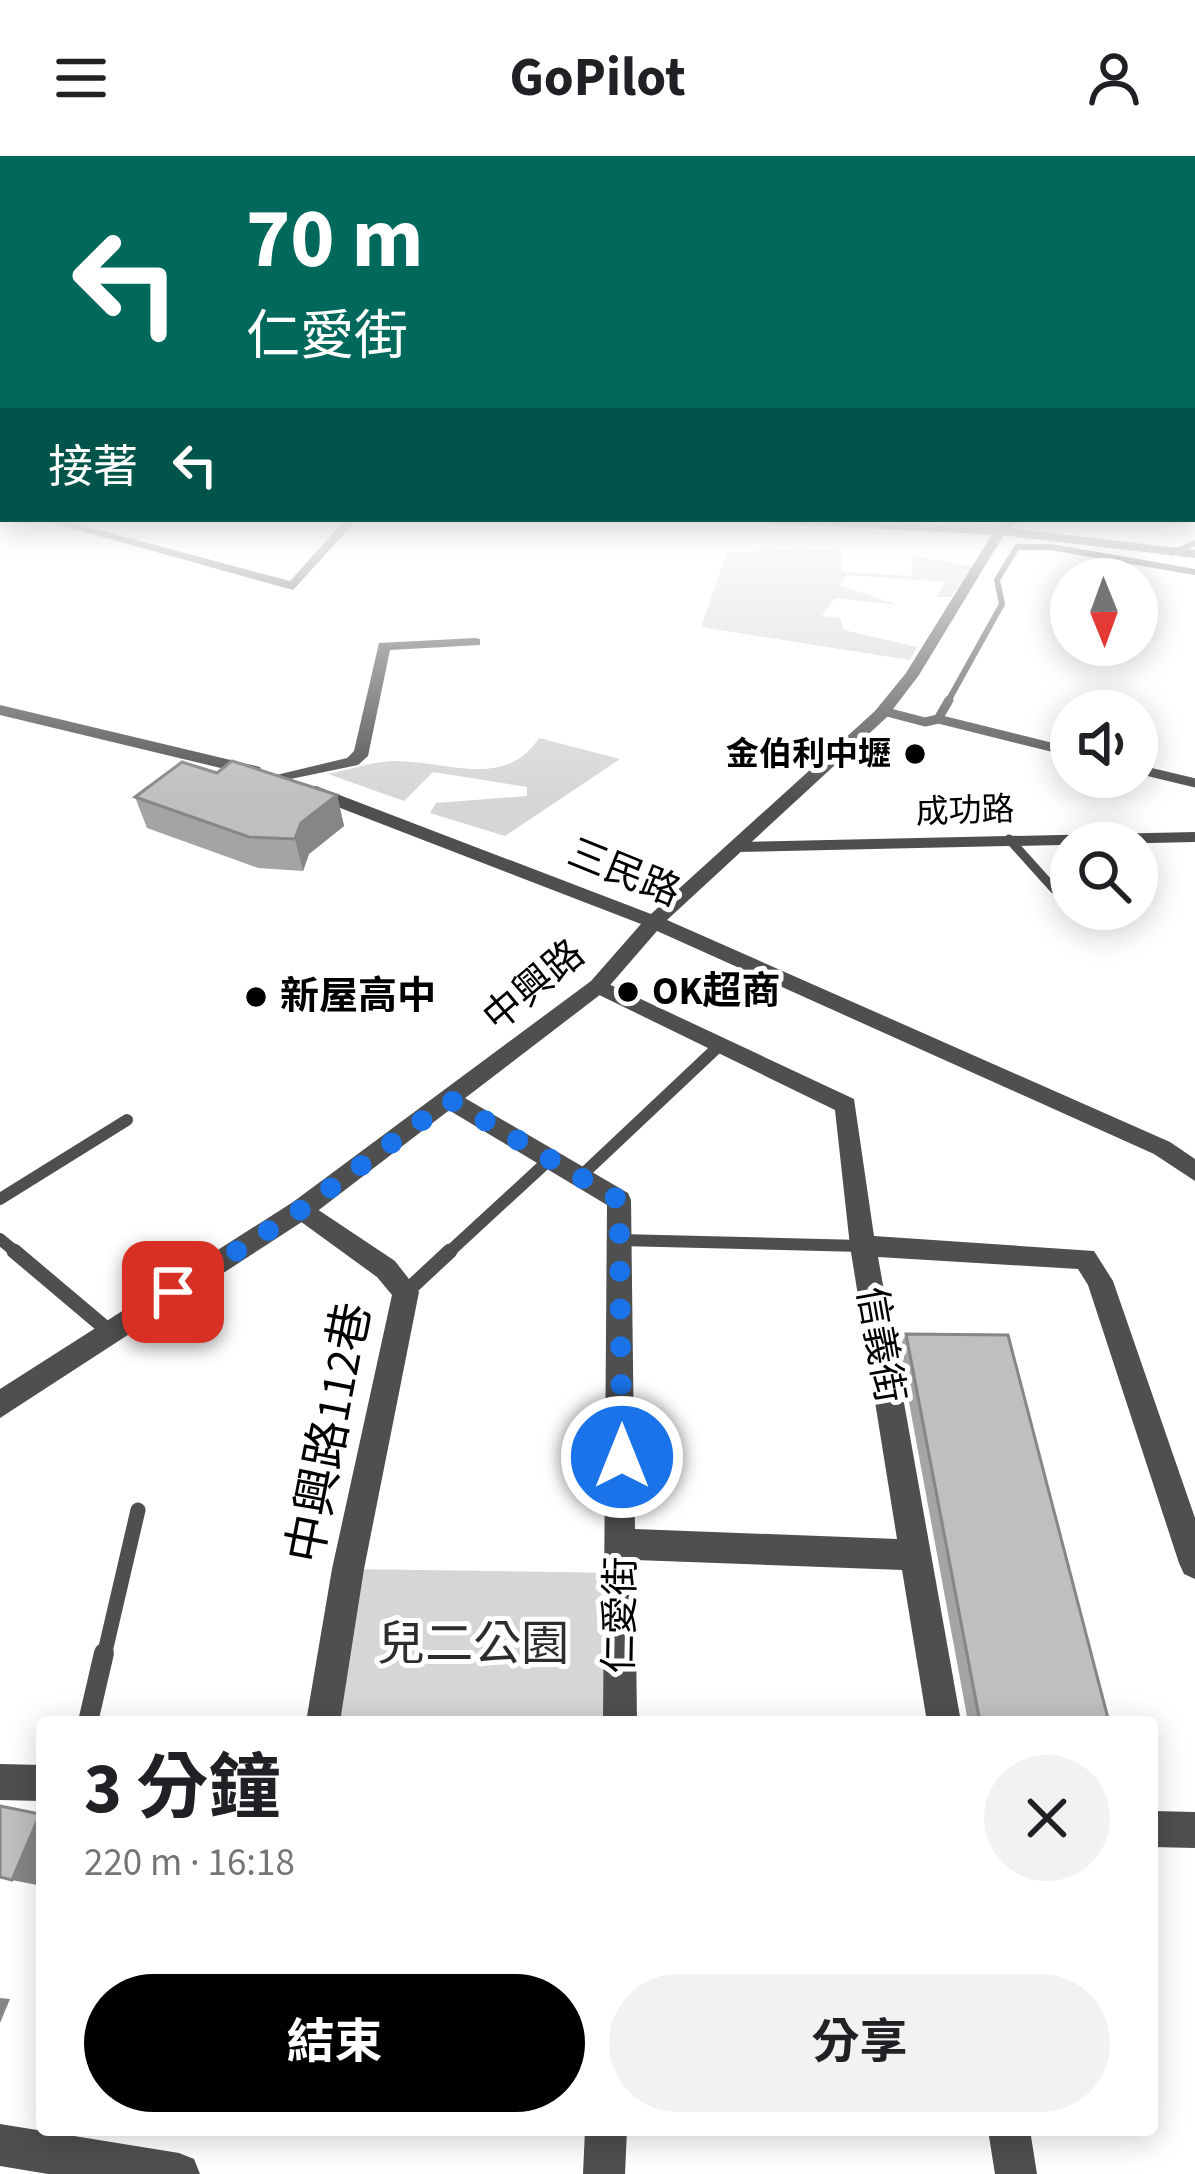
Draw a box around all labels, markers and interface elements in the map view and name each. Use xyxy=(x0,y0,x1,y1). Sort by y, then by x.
text: GoPilot xyxy=(509,40,686,117)
icon: menu xyxy=(48,45,114,111)
icon: person xyxy=(1081,45,1147,111)
text: 70 m xyxy=(246,180,424,300)
icon: left xyxy=(48,204,204,360)
text: 仁愛街 xyxy=(246,299,408,376)
icon: left xyxy=(162,432,228,498)
text: 接著 xyxy=(48,436,138,500)
north arrow xyxy=(1050,558,1158,666)
map controls xyxy=(1050,558,1158,930)
button: sound xyxy=(1050,690,1158,798)
place label: 金伯利中壢 xyxy=(726,731,891,778)
marker: 金伯利中壢 xyxy=(902,741,928,767)
street label: 成功路 xyxy=(915,786,1015,836)
button: search xyxy=(1050,822,1158,930)
street label: 三民路 xyxy=(559,825,689,921)
street label: 中興路 xyxy=(471,927,597,1045)
place label: OK超商 xyxy=(652,964,781,1020)
place label: 新屋高中 xyxy=(280,969,436,1025)
marker: OK超商 xyxy=(615,979,641,1005)
marker: 新屋高中 xyxy=(243,984,269,1010)
pin xyxy=(122,1241,224,1343)
icon: arrive xyxy=(140,1259,206,1325)
street label: 信義街 xyxy=(842,1283,918,1407)
street label: 中興路112巷 xyxy=(271,1297,389,1569)
position arrow xyxy=(559,1394,685,1520)
street label: 仁愛街 xyxy=(592,1556,650,1674)
park label: 兒二公園 xyxy=(377,1611,569,1679)
text: 3 分鐘 xyxy=(84,1738,280,1841)
button: close xyxy=(984,1755,1110,1881)
text: 220 m · 16:18 xyxy=(84,1835,295,1891)
button: 結束 xyxy=(84,1974,585,2112)
button: 分享 xyxy=(609,1974,1110,2112)

